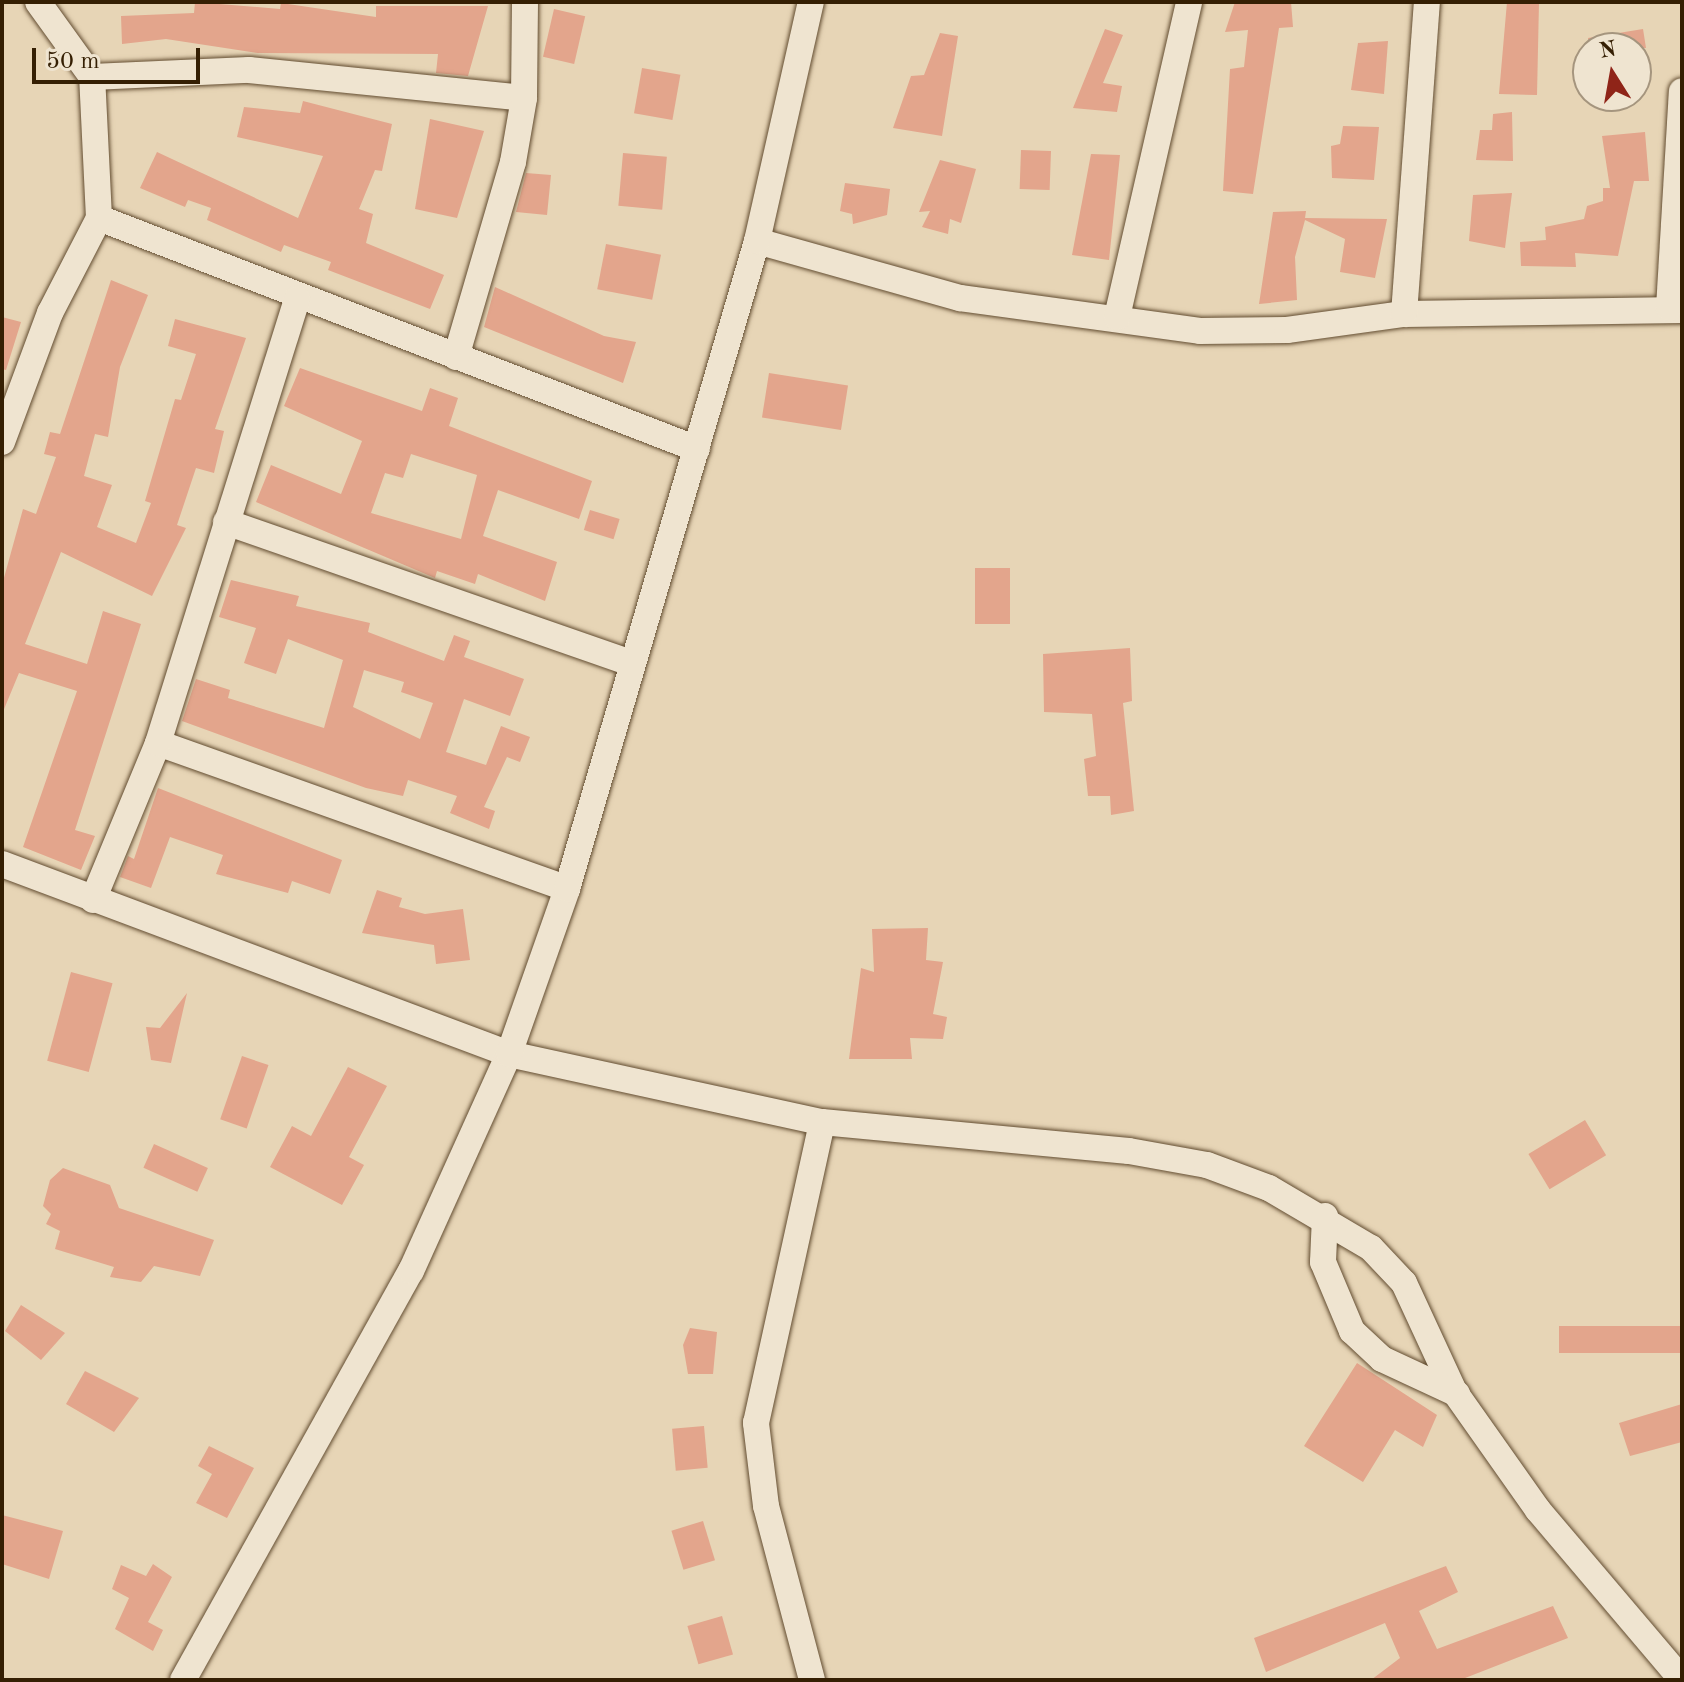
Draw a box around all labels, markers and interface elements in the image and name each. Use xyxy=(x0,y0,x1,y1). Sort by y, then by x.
scale bar xyxy=(36,32,204,82)
north arrow xyxy=(1572,32,1652,112)
text: N xyxy=(1597,38,1618,63)
text: 50 m xyxy=(46,50,100,74)

